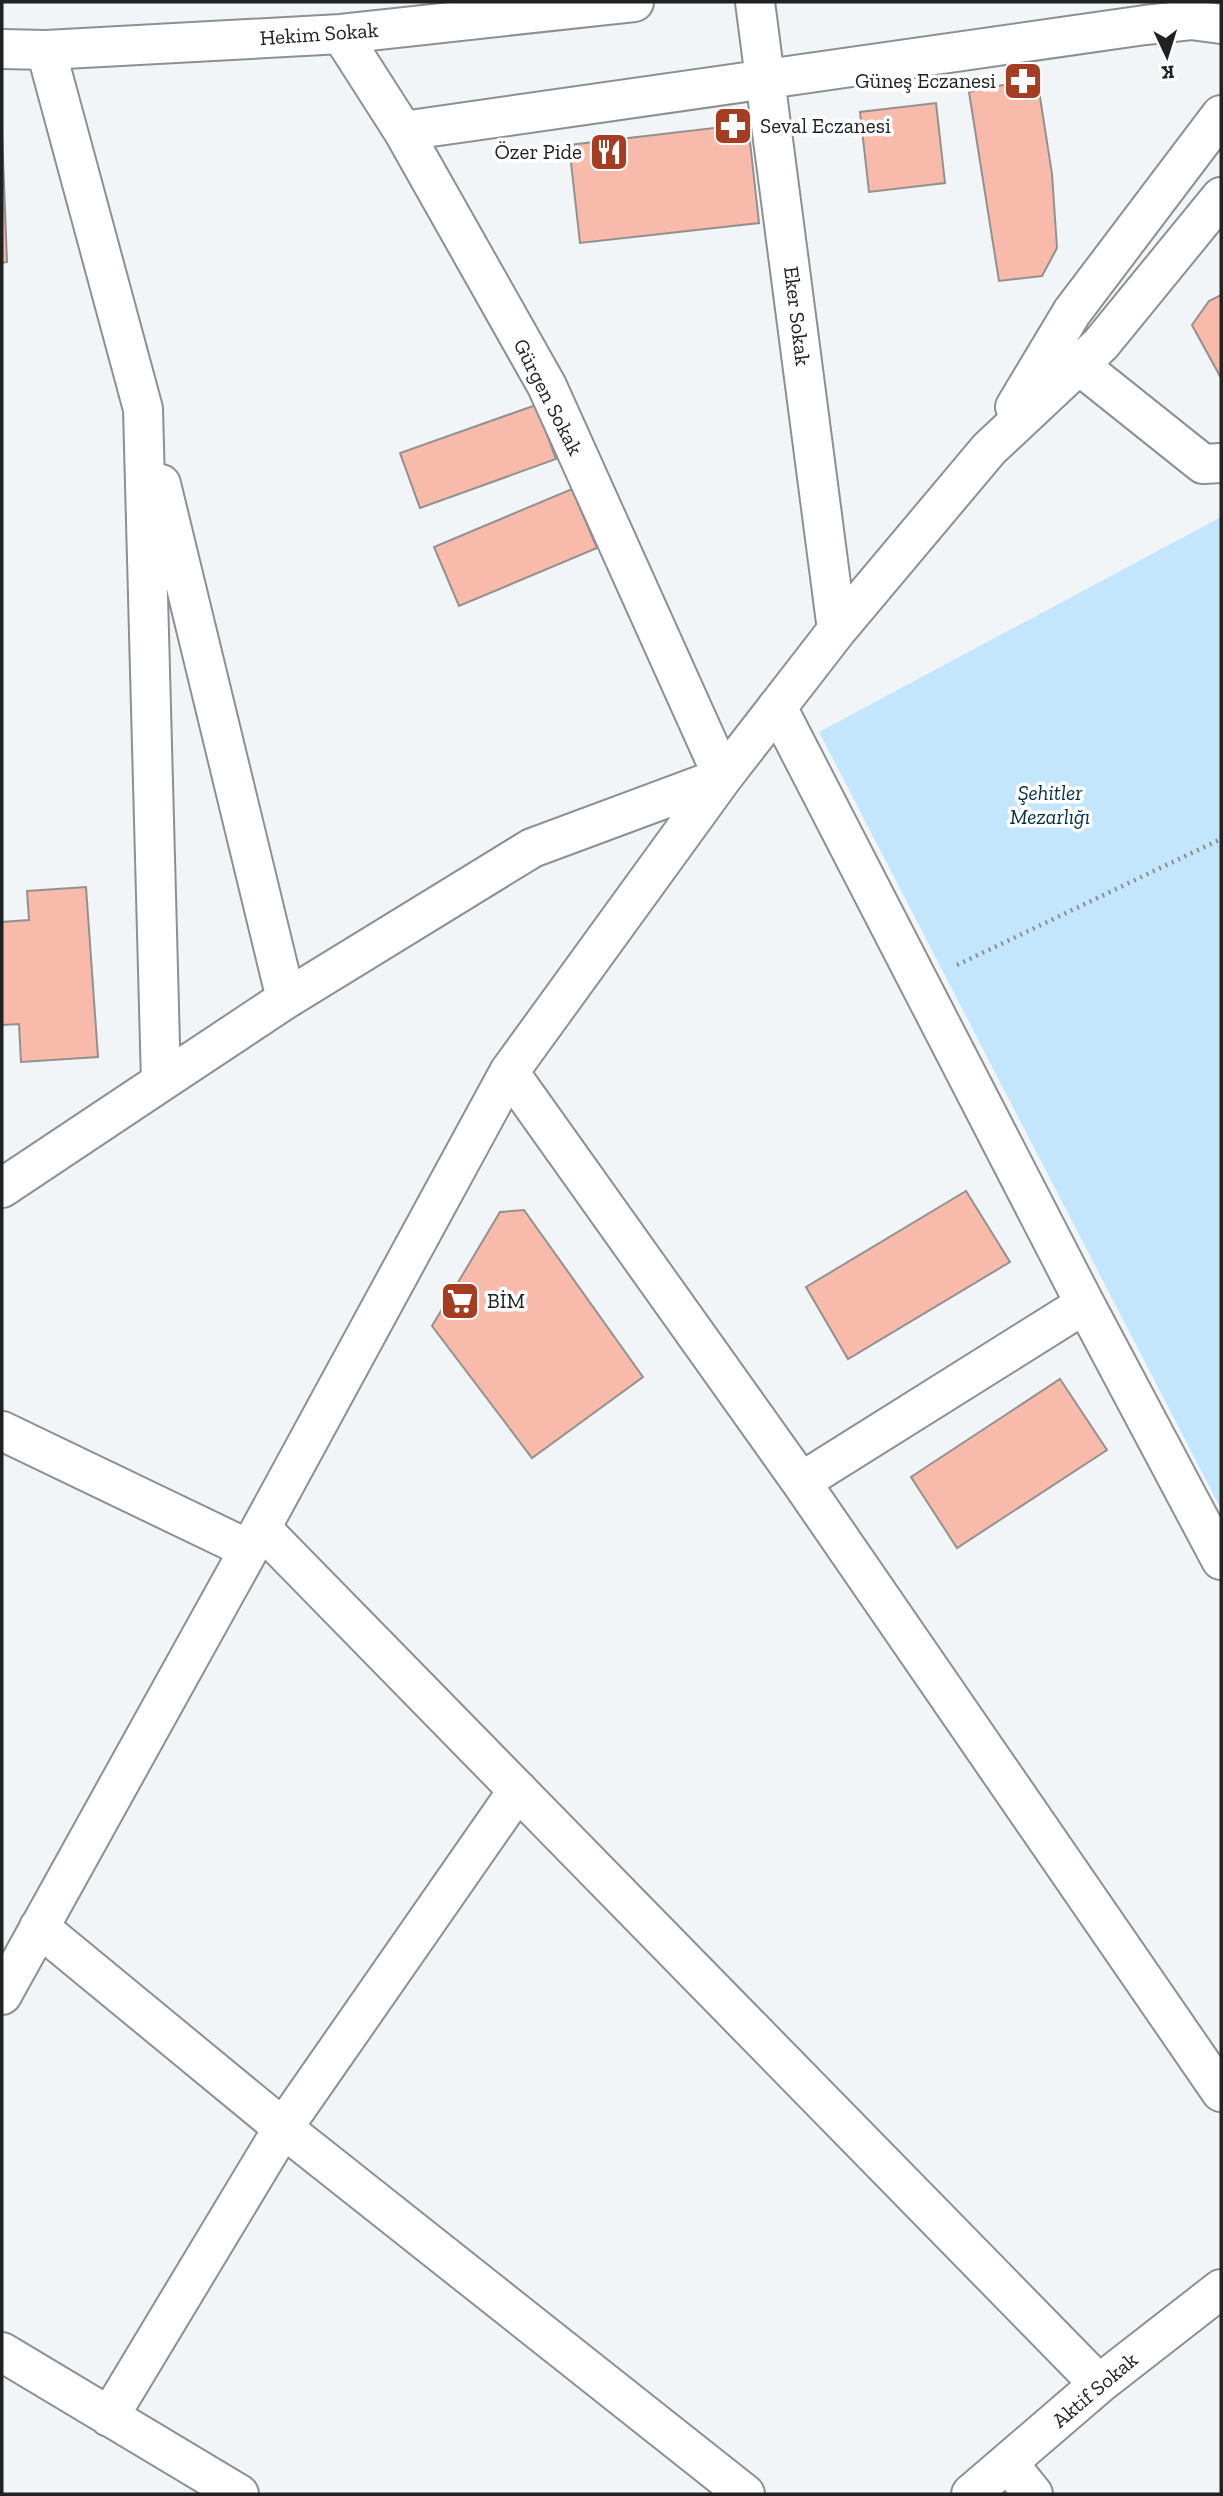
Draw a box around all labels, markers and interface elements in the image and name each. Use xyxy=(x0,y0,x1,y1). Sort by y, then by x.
street label: Hekim Sokak xyxy=(259,17,379,50)
north arrow xyxy=(1132,21,1202,91)
pharmacy icon: Güneş Eczanesi xyxy=(1002,60,1044,102)
text: K xyxy=(1161,61,1175,84)
place label: Güneş Eczanesi xyxy=(855,68,996,93)
pharmacy icon: Seval Eczanesi xyxy=(712,105,754,147)
place label: Seval Eczanesi xyxy=(760,113,891,138)
restaurant icon: Özer Pide xyxy=(588,131,630,173)
place label: Özer Pide xyxy=(495,139,582,164)
street label: Eker Sokak xyxy=(779,265,816,367)
street label: Gürgen Sokak xyxy=(508,334,589,459)
park label: Şehitler Mezarlığı xyxy=(1010,780,1090,829)
supermarket icon: BİM xyxy=(439,1280,481,1322)
place label: BİM xyxy=(487,1288,525,1313)
street label: Aktif Sokak xyxy=(1047,2347,1142,2432)

